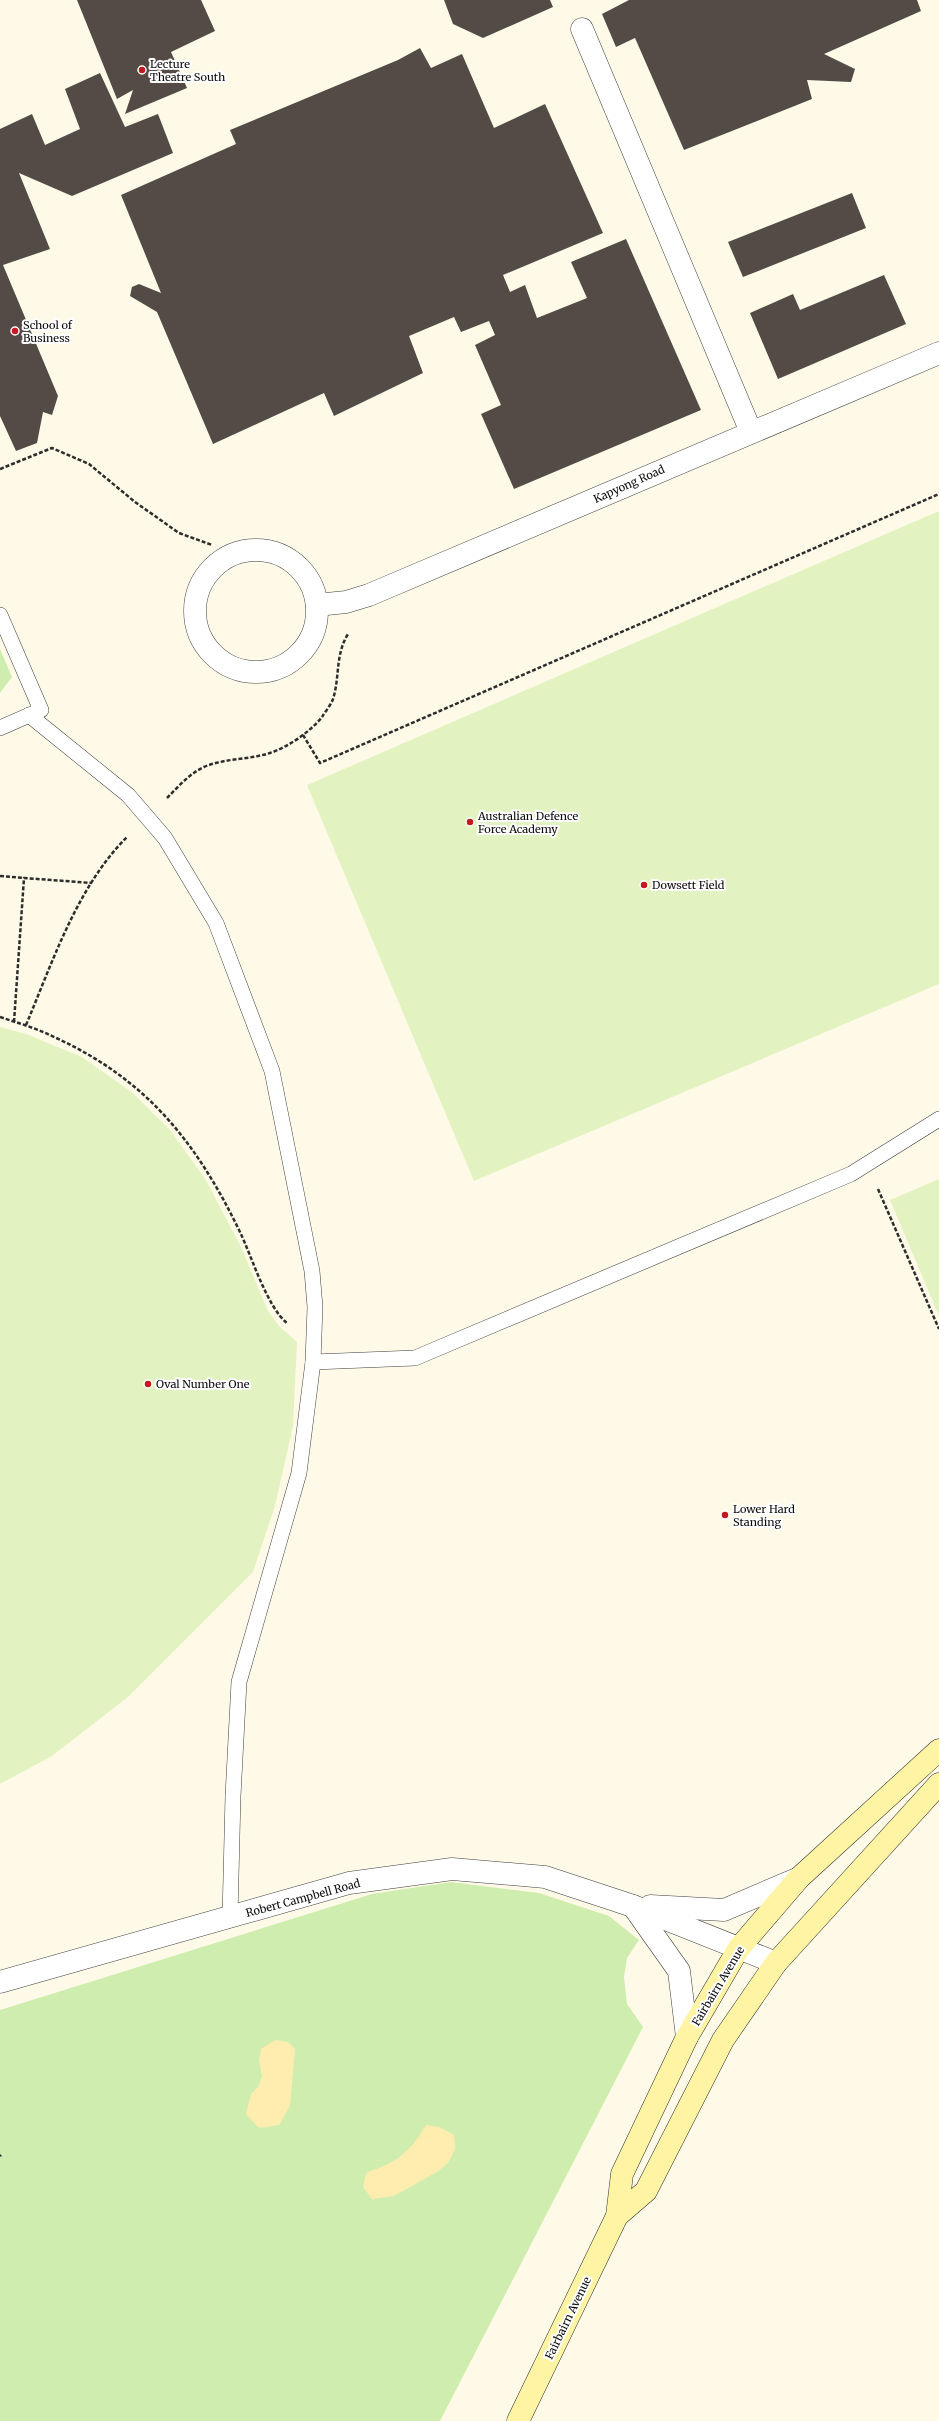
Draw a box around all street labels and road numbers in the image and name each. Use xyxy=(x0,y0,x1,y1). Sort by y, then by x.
street label: Kapyong Road xyxy=(591,462,667,506)
street label: Robert Campbell Road xyxy=(244,1876,362,1920)
street label: Fairbairn Avenue xyxy=(689,1944,747,2028)
street label: Fairbairn Avenue xyxy=(542,2274,594,2362)

